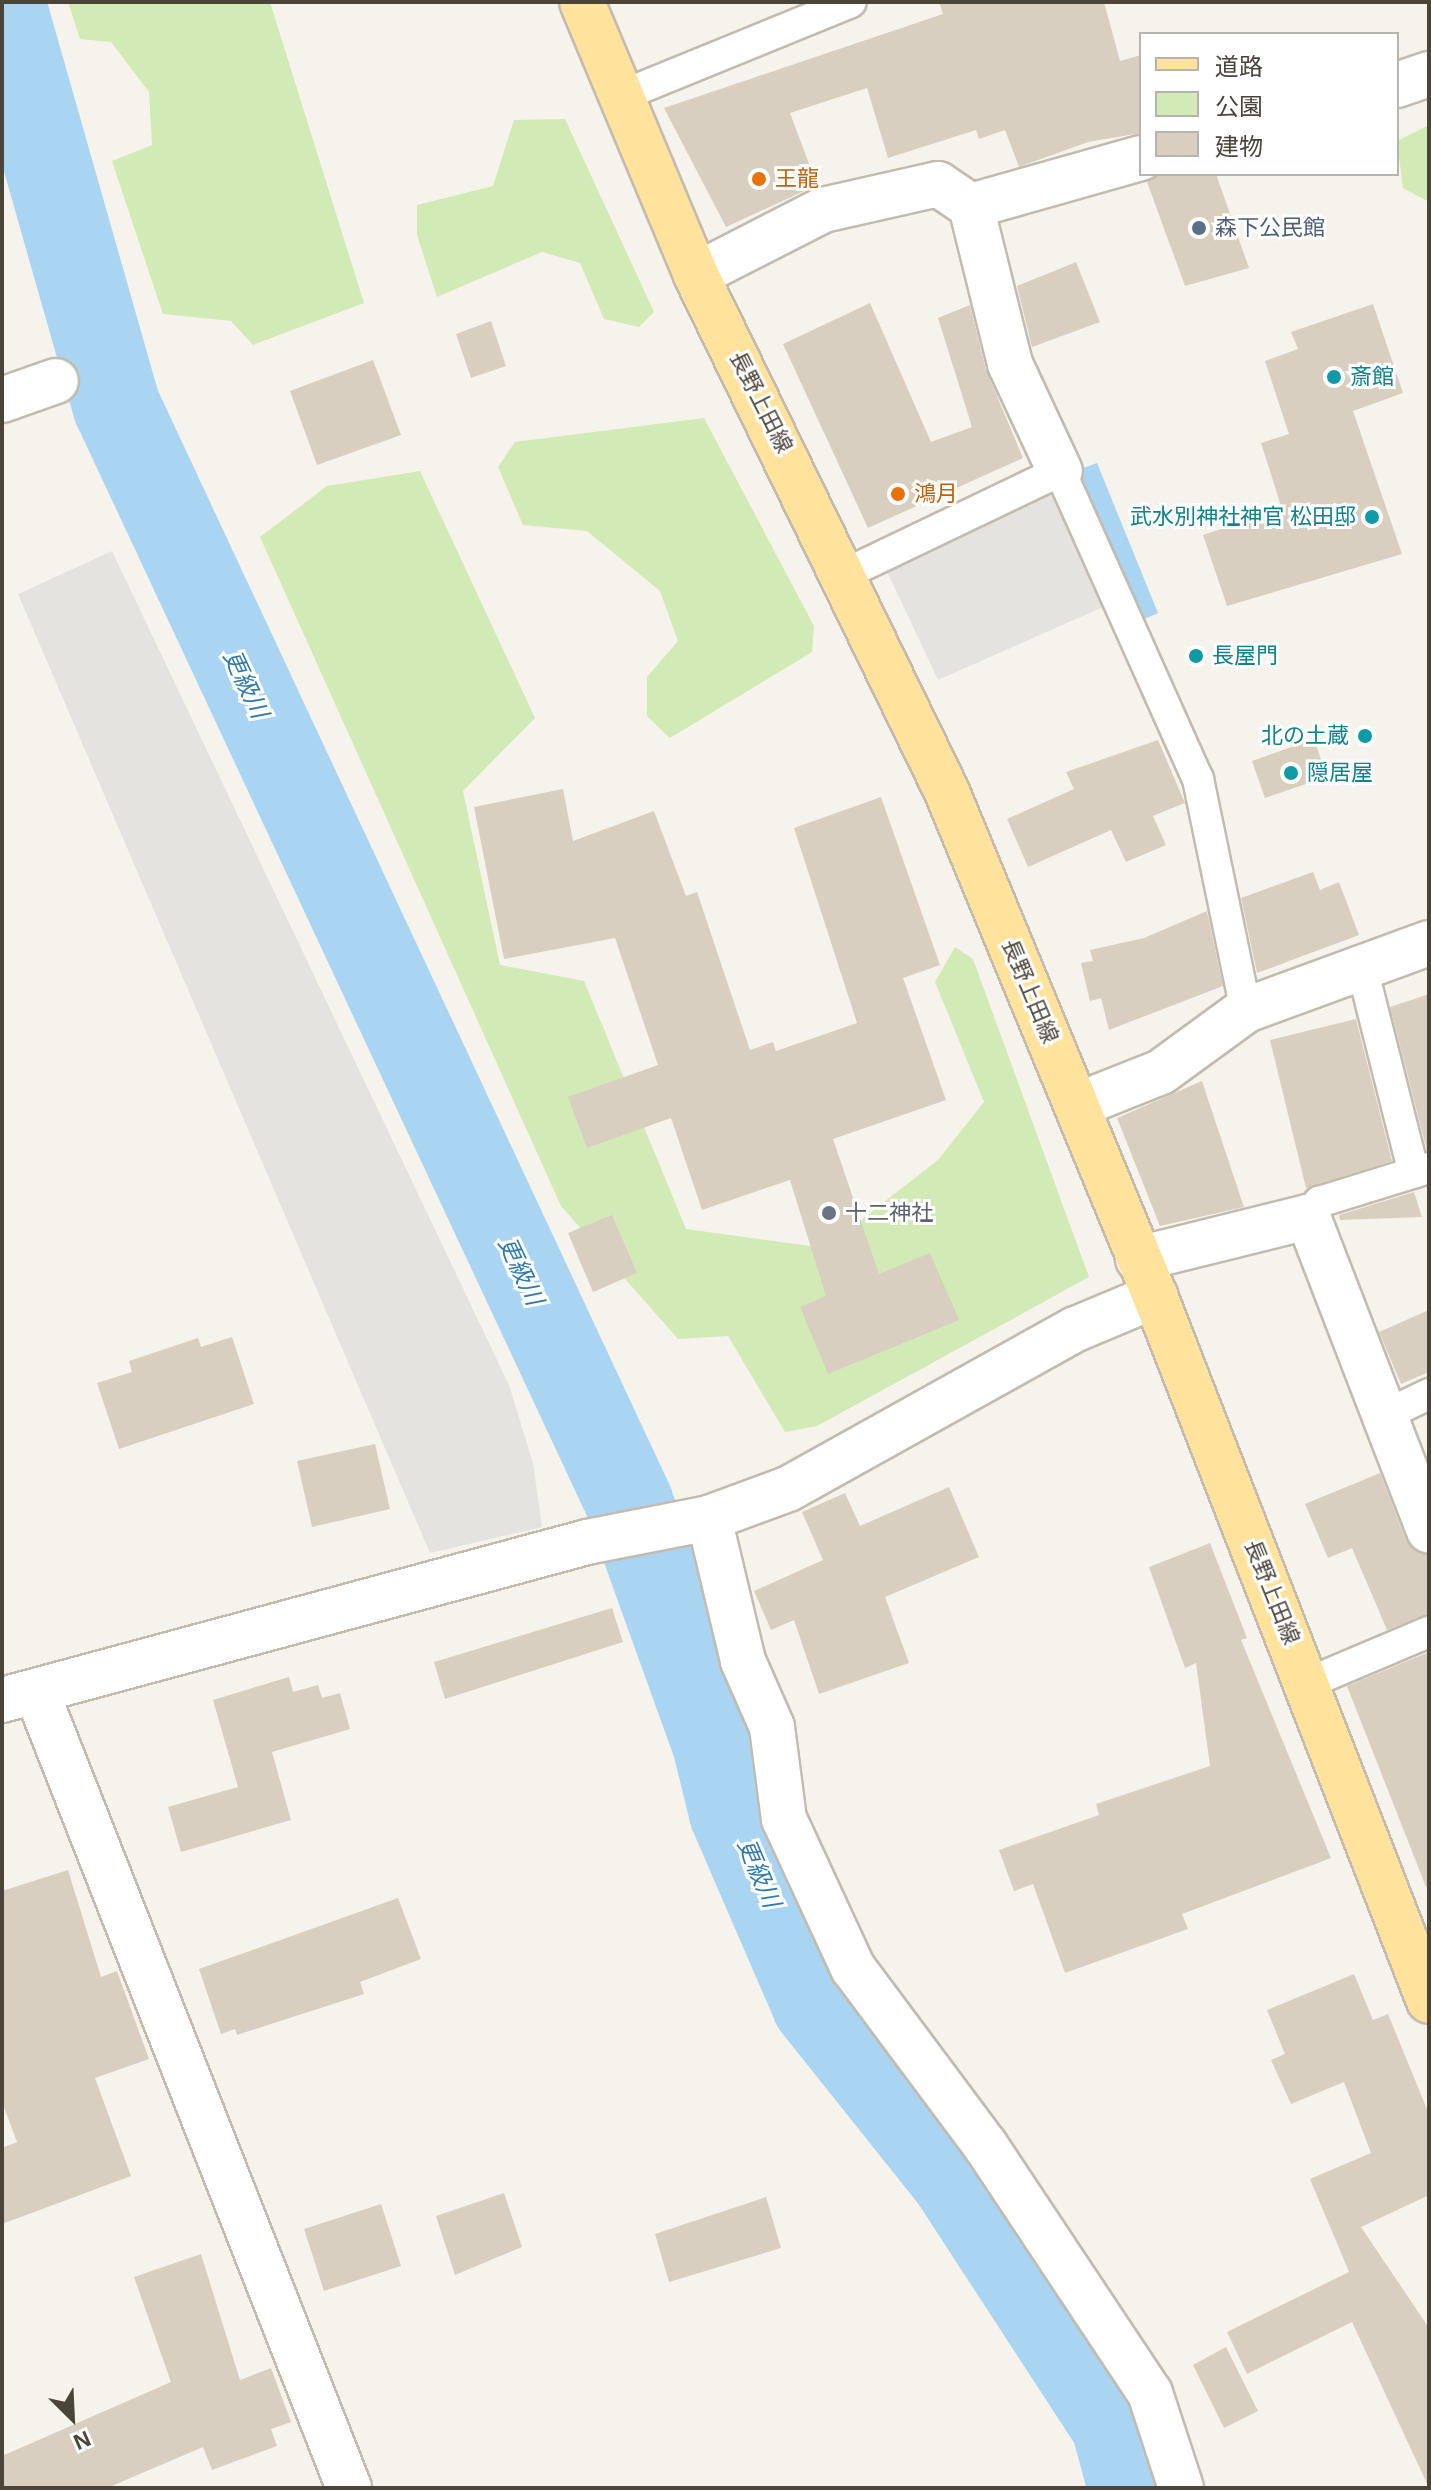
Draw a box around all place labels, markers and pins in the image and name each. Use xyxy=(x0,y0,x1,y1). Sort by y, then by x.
place label: 王龍 xyxy=(775,166,819,192)
marker: 王龍 xyxy=(750,170,768,188)
place label: 森下公民館 xyxy=(1215,215,1325,241)
marker: 森下公民館 xyxy=(1190,219,1208,237)
place label: 斎館 xyxy=(1350,364,1394,390)
marker: 斎館 xyxy=(1325,368,1343,386)
place label: 鴻月 xyxy=(914,481,958,507)
marker: 鴻月 xyxy=(889,485,907,503)
place label: 武水別神社神官 松田邸 xyxy=(1130,504,1356,530)
marker: 武水別神社神官 松田邸 xyxy=(1363,508,1381,526)
place label: 長屋門 xyxy=(1212,643,1278,669)
marker: 長屋門 xyxy=(1187,647,1205,665)
place label: 北の土蔵 xyxy=(1261,723,1349,749)
marker: 北の土蔵 xyxy=(1356,727,1374,745)
place label: 隠居屋 xyxy=(1307,760,1373,786)
marker: 隠居屋 xyxy=(1282,764,1300,782)
place label: 十二神社 xyxy=(845,1200,933,1226)
marker: 十二神社 xyxy=(820,1204,838,1222)

